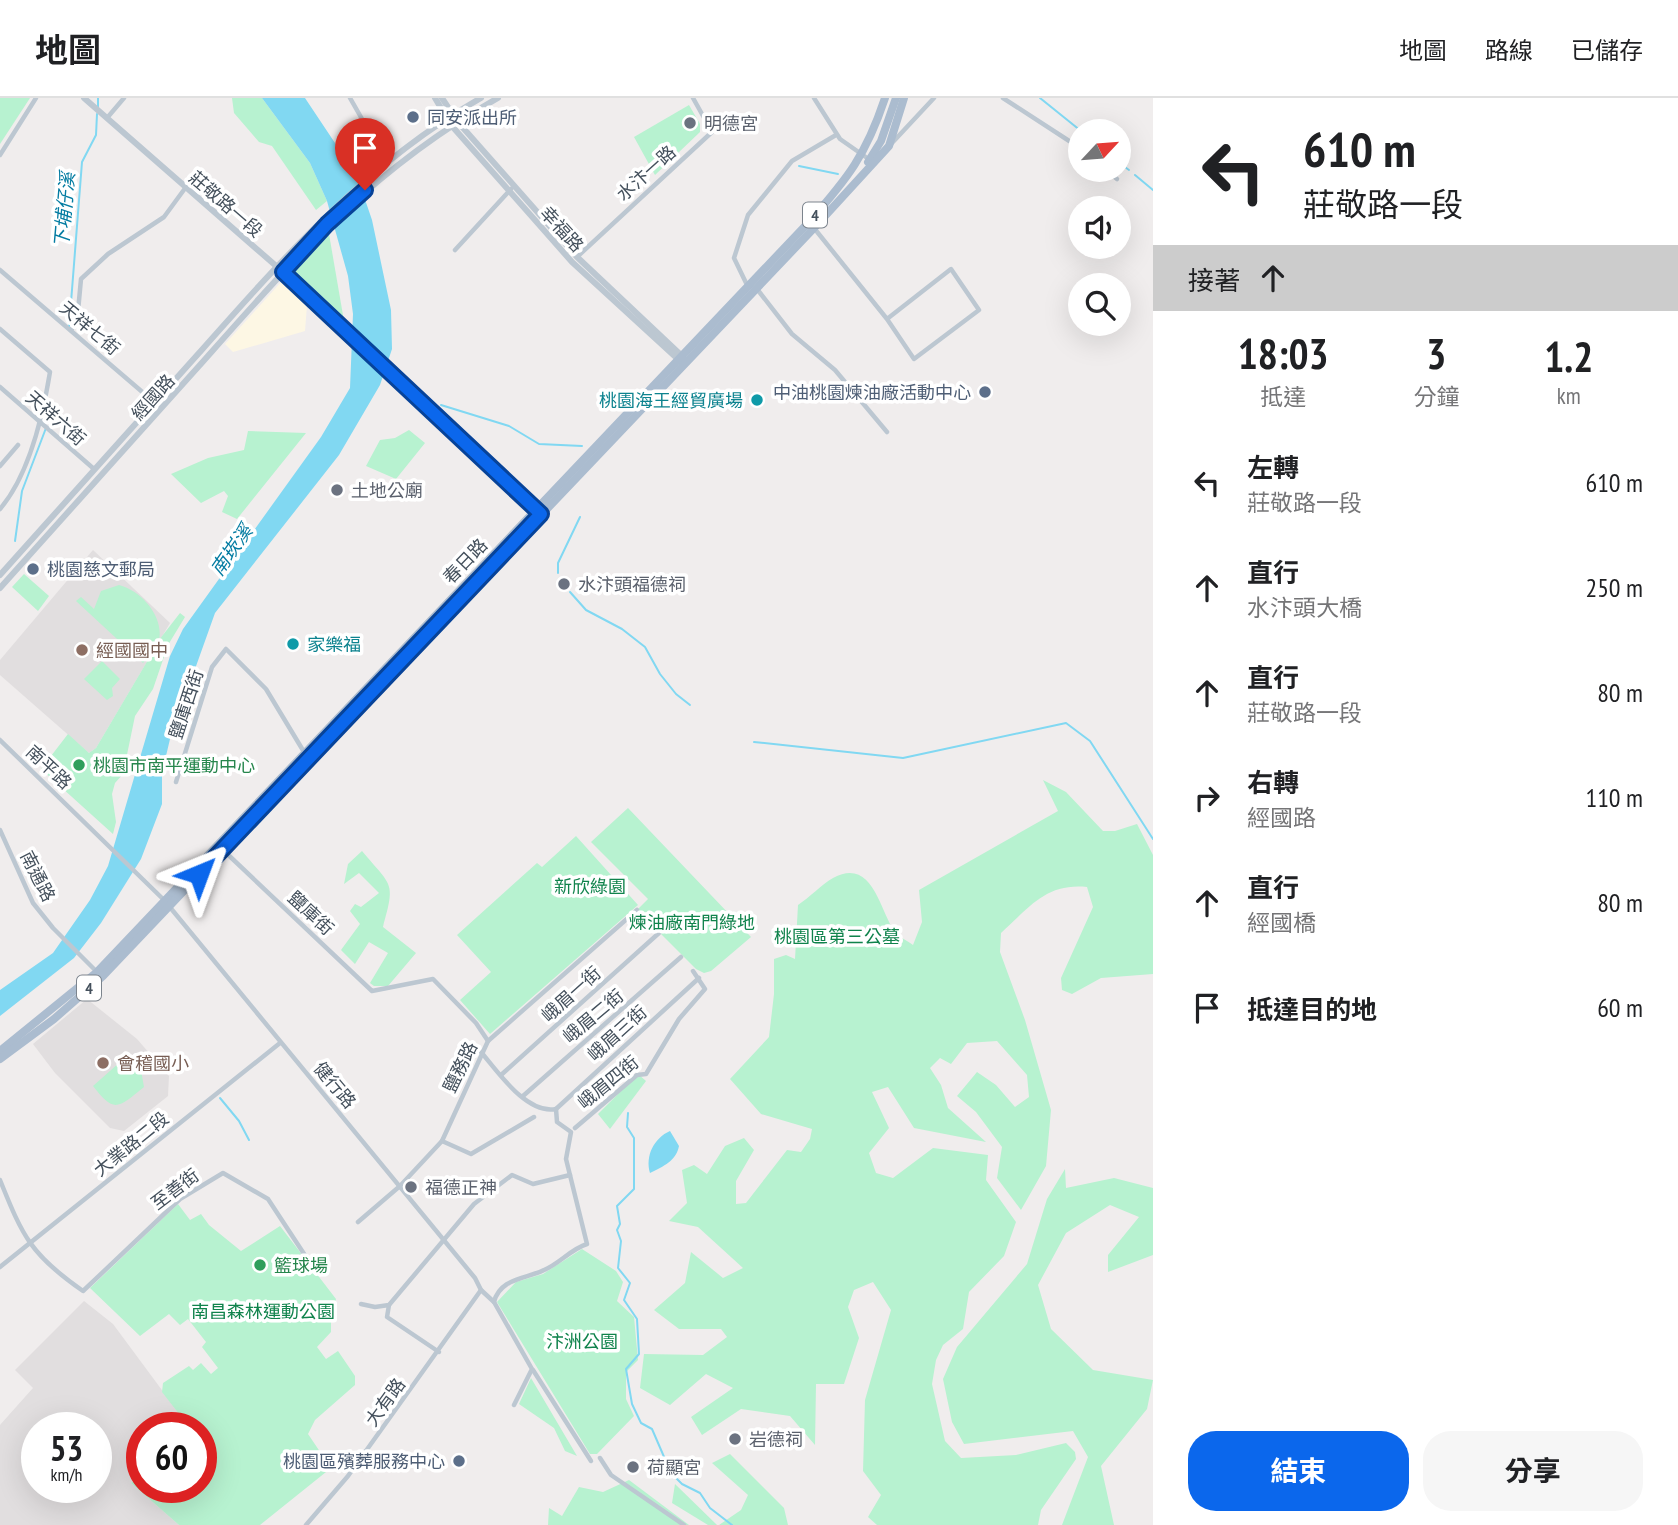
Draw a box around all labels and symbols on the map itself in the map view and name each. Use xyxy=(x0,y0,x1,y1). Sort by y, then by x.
place label: 同安派出所 xyxy=(427,106,517,129)
marker: 同安派出所 xyxy=(405,109,421,125)
place label: 明德宮 xyxy=(704,112,758,135)
marker: 明德宮 xyxy=(682,115,698,131)
pin xyxy=(335,118,395,190)
north arrow xyxy=(1068,119,1130,182)
street label: 水汴一路 xyxy=(612,140,680,206)
street label: 莊敬路一段 xyxy=(184,166,268,242)
water label: 下埔仔溪 xyxy=(49,168,80,249)
street label: 幸福路 xyxy=(535,201,589,257)
road number: 4 xyxy=(803,203,827,228)
street label: 天祥七街 xyxy=(55,296,125,360)
street label: 經國路 xyxy=(126,369,180,425)
place label: 中油桃園煉油廠活動中心 xyxy=(773,381,971,404)
marker: 中油桃園煉油廠活動中心 xyxy=(977,384,993,400)
street label: 天祥六街 xyxy=(21,386,91,450)
place label: 桃園海王經貿廣場 xyxy=(599,389,743,412)
marker: 桃園海王經貿廣場 xyxy=(749,392,765,408)
place label: 土地公廟 xyxy=(351,479,423,502)
marker: 土地公廟 xyxy=(329,482,345,498)
water label: 南崁溪 xyxy=(205,517,259,580)
street label: 春日路 xyxy=(438,534,492,588)
place label: 桃園慈文郵局 xyxy=(47,558,155,581)
marker: 桃園慈文郵局 xyxy=(25,561,41,577)
place label: 水汴頭福德祠 xyxy=(578,573,686,596)
marker: 水汴頭福德祠 xyxy=(556,576,572,592)
place label: 家樂福 xyxy=(307,633,361,656)
marker: 家樂福 xyxy=(285,636,301,652)
place label: 經國國中 xyxy=(96,639,168,662)
marker: 經國國中 xyxy=(74,642,90,658)
street label: 鹽庫西街 xyxy=(164,666,208,742)
street label: 南平路 xyxy=(21,740,77,794)
place label: 桃園市南平運動中心 xyxy=(93,754,255,777)
marker: 桃園市南平運動中心 xyxy=(71,757,87,773)
position arrow xyxy=(162,837,236,911)
street label: 南通路 xyxy=(15,847,61,905)
park label: 新欣綠園 xyxy=(554,875,626,898)
street label: 鹽庫街 xyxy=(283,886,339,940)
park label: 煉油廠南門綠地 xyxy=(629,911,755,934)
park label: 桃園區第三公墓 xyxy=(774,925,900,948)
street label: 峨眉一街 xyxy=(537,961,605,1027)
road number: 4 xyxy=(77,975,101,1000)
street label: 峨眉二街 xyxy=(558,984,628,1048)
street label: 峨眉三街 xyxy=(583,1000,651,1066)
street label: 鹽務路 xyxy=(438,1038,482,1096)
street label: 峨眉四街 xyxy=(573,1050,643,1114)
place label: 會稽國小 xyxy=(117,1052,189,1075)
marker: 會稽國小 xyxy=(95,1055,111,1071)
street label: 健行路 xyxy=(309,1057,361,1113)
street label: 大業路二段 xyxy=(89,1107,173,1181)
street label: 至善街 xyxy=(147,1164,203,1214)
place label: 福德正神 xyxy=(425,1176,497,1199)
marker: 福德正神 xyxy=(403,1179,419,1195)
place label: 籃球場 xyxy=(274,1254,328,1277)
marker: 籃球場 xyxy=(252,1257,268,1273)
park label: 南昌森林運動公園 xyxy=(191,1300,335,1323)
park label: 汴洲公園 xyxy=(546,1330,618,1353)
street label: 大有路 xyxy=(360,1373,410,1431)
speed limit sign: 60 xyxy=(126,1412,217,1503)
place label: 岩德祠 xyxy=(749,1428,803,1451)
marker: 岩德祠 xyxy=(727,1431,743,1447)
place label: 桃園區殯葬服務中心 xyxy=(283,1450,445,1473)
marker: 桃園區殯葬服務中心 xyxy=(451,1453,467,1469)
place label: 荷顯宮 xyxy=(647,1456,701,1479)
marker: 荷顯宮 xyxy=(625,1459,641,1475)

